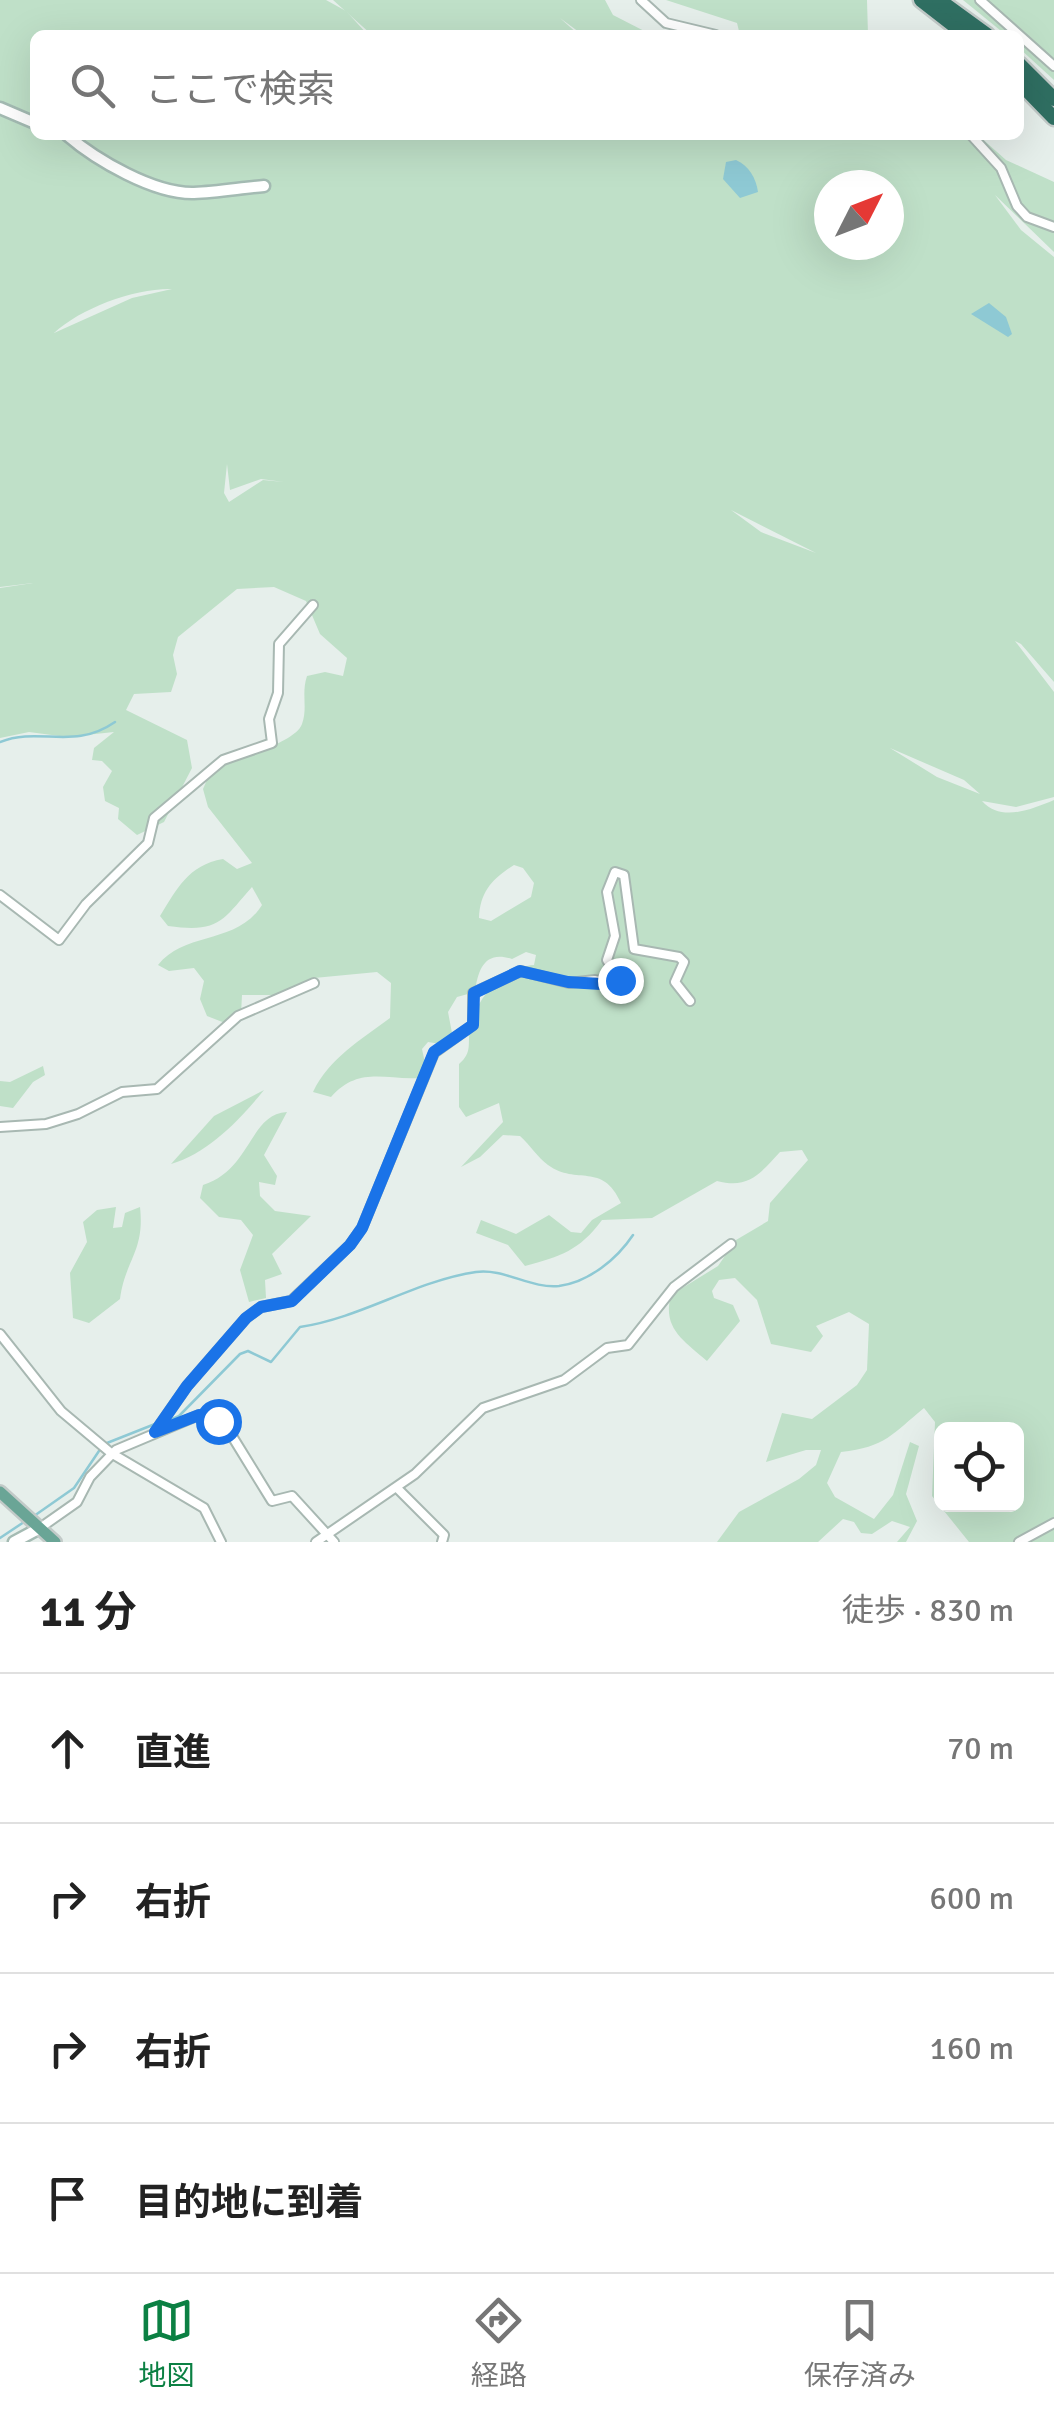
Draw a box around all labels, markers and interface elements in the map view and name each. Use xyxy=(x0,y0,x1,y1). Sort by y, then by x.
search box xyxy=(30,30,1024,140)
icon: search xyxy=(65,58,120,113)
text: ここで検索 xyxy=(145,66,335,113)
north arrow xyxy=(814,170,904,260)
route end xyxy=(598,958,644,1004)
route start xyxy=(196,1399,242,1445)
map controls xyxy=(934,1422,1024,1512)
button: locate xyxy=(934,1422,1024,1512)
text: 11 分 xyxy=(40,1587,137,1638)
text: 徒歩 · 830 m xyxy=(842,1591,1014,1630)
icon: ahead xyxy=(40,1721,95,1776)
text: 直進 xyxy=(135,1729,211,1776)
text: 70 m xyxy=(947,1729,1014,1768)
icon: right xyxy=(40,1871,95,1926)
text: 右折 xyxy=(135,1879,211,1926)
text: 600 m xyxy=(930,1879,1014,1918)
icon: right xyxy=(40,2021,95,2076)
text: 右折 xyxy=(135,2029,211,2076)
text: 160 m xyxy=(930,2029,1014,2068)
icon: arrive xyxy=(40,2171,95,2226)
text: 目的地に到着 xyxy=(135,2179,363,2226)
tab: 地図 xyxy=(138,2293,194,2393)
tab: 経路 xyxy=(471,2293,527,2393)
tab: 保存済み xyxy=(804,2293,916,2393)

